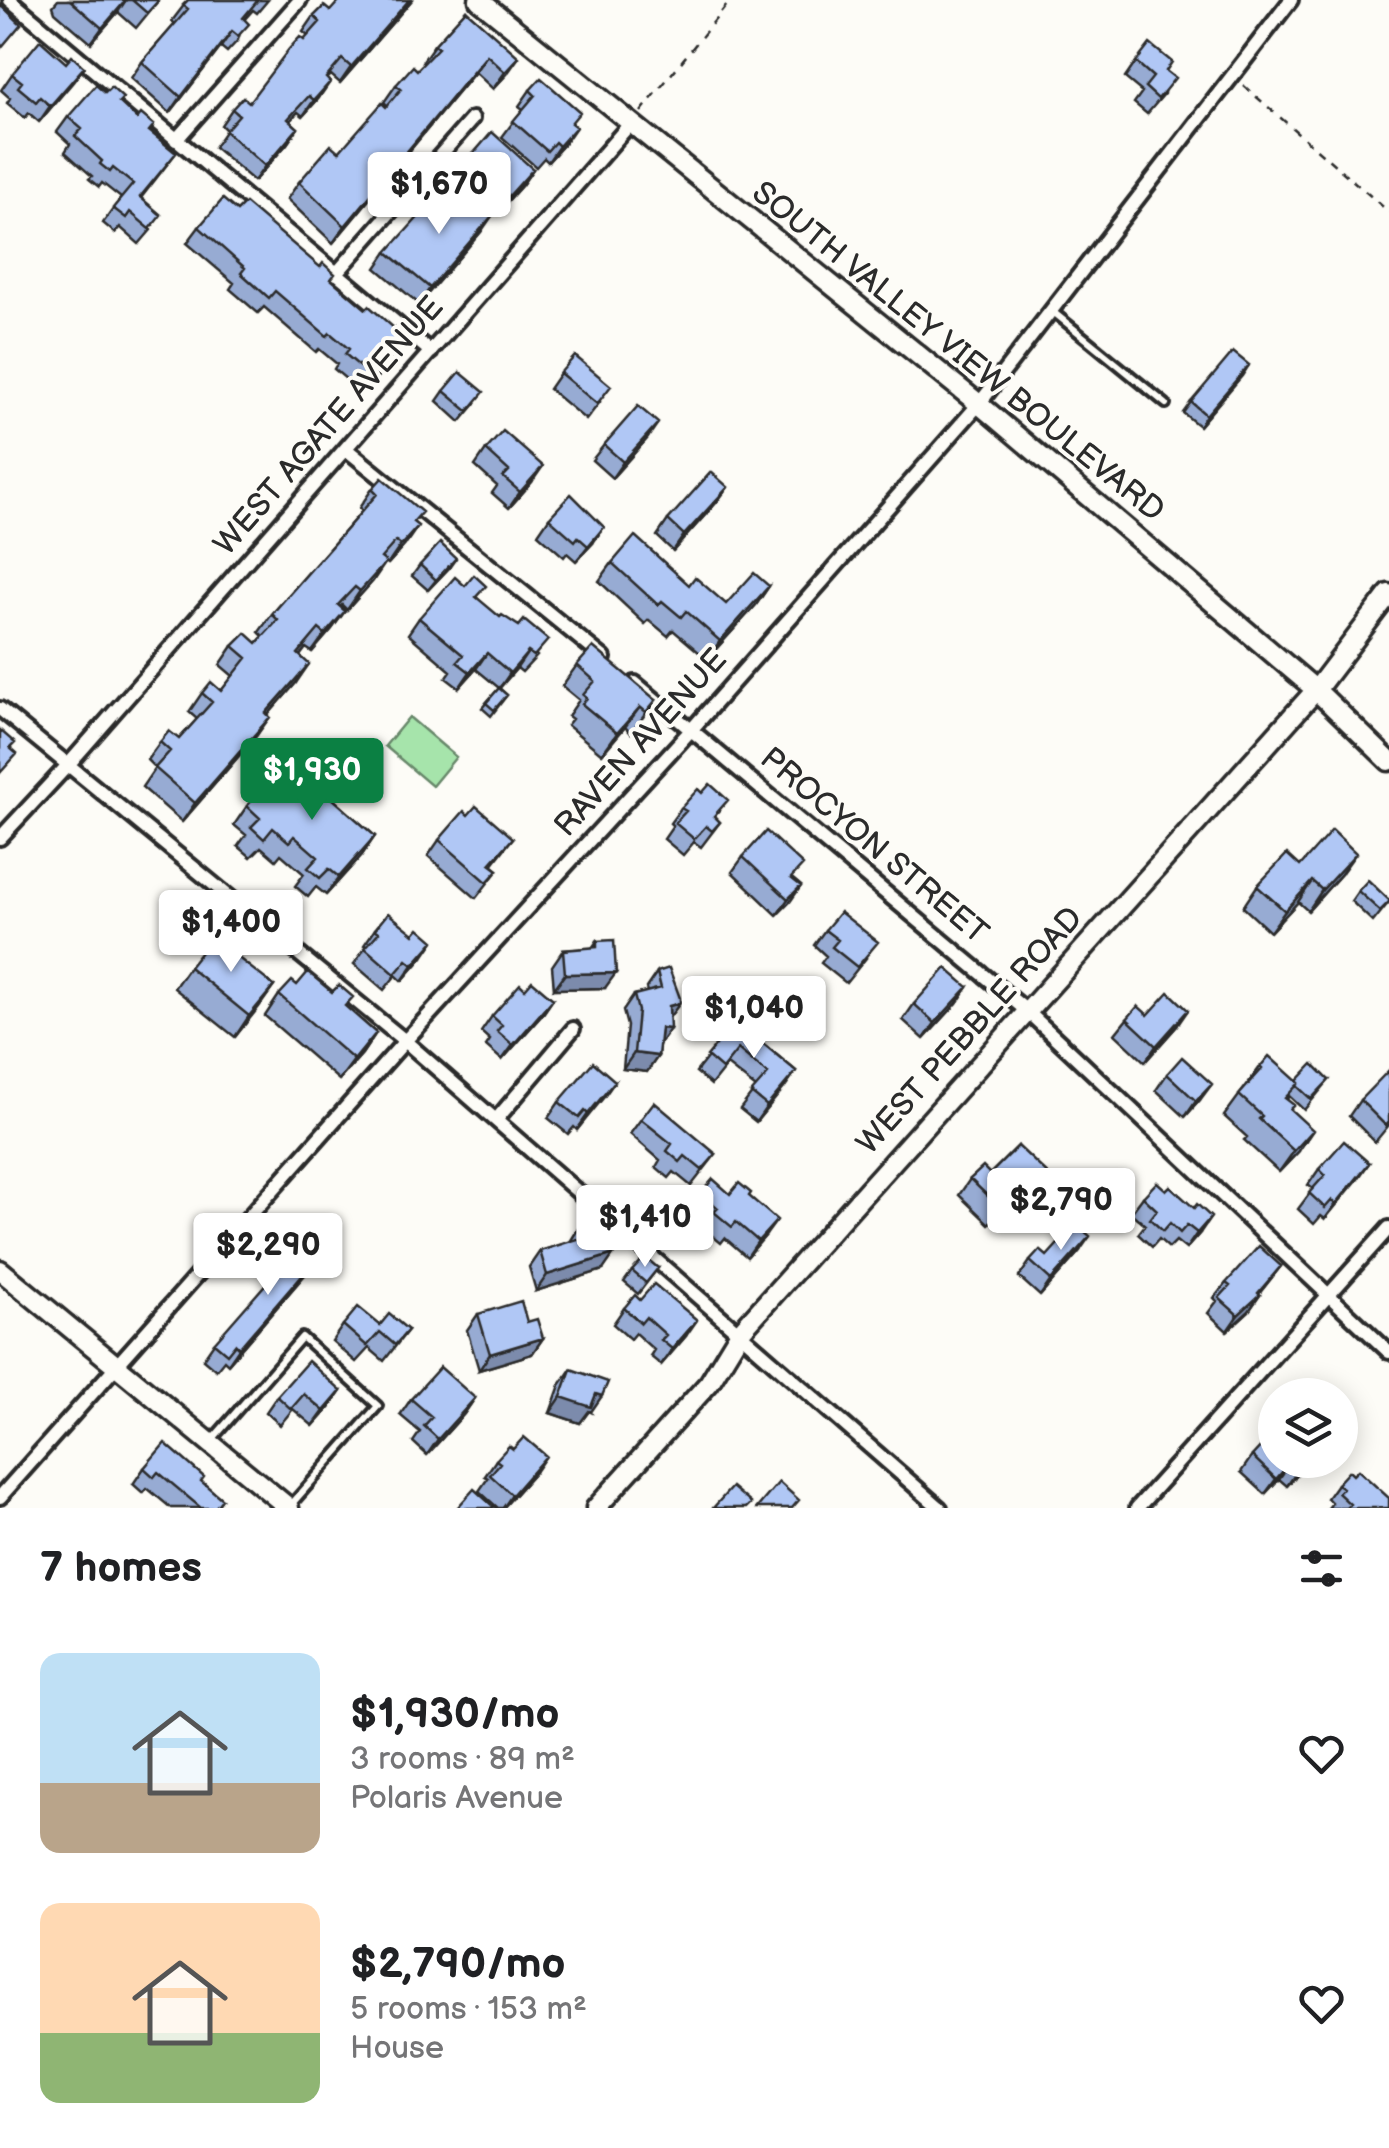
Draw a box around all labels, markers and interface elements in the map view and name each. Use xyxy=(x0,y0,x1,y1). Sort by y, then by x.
pin: $1,670 xyxy=(358,152,520,237)
text: $1,670 xyxy=(390,165,488,204)
street label: SOUTH VALLEY VIEW BOULEVARD xyxy=(744,174,1172,530)
street label: WEST AGATE AVENUE xyxy=(206,288,452,564)
street label: RAVEN AVENUE xyxy=(546,641,736,845)
pin: $1,930 xyxy=(231,738,393,823)
street label: PROCYON STREET xyxy=(752,739,996,953)
text: $1,930 xyxy=(262,751,362,790)
pin: $1,400 xyxy=(150,890,312,975)
street label: WEST PEBBLE ROAD xyxy=(849,899,1091,1163)
text: $1,400 xyxy=(181,903,281,942)
pin: $1,040 xyxy=(673,976,835,1061)
text: $1,040 xyxy=(704,989,804,1028)
pin: $2,790 xyxy=(980,1168,1142,1253)
text: $2,790 xyxy=(1009,1181,1113,1220)
pin: $1,410 xyxy=(564,1185,726,1270)
text: $1,410 xyxy=(598,1198,692,1237)
pin: $2,290 xyxy=(187,1213,349,1298)
text: $2,290 xyxy=(215,1226,321,1265)
map controls xyxy=(1258,1378,1358,1478)
button: layers xyxy=(1258,1378,1358,1478)
icon: filters xyxy=(1294,1541,1349,1596)
text: 7 homes xyxy=(40,1543,202,1594)
text: $1,930/mo xyxy=(350,1689,559,1740)
icon: home xyxy=(120,1693,240,1813)
icon: heart xyxy=(1294,1726,1349,1781)
text: 3 rooms · 89 m² xyxy=(350,1740,575,1779)
text: Polaris Avenue xyxy=(350,1779,563,1818)
text: $2,790/mo xyxy=(350,1939,566,1990)
icon: home xyxy=(120,1943,240,2063)
icon: heart xyxy=(1294,1976,1349,2031)
text: 5 rooms · 153 m² xyxy=(350,1990,587,2029)
text: House xyxy=(350,2029,444,2068)

